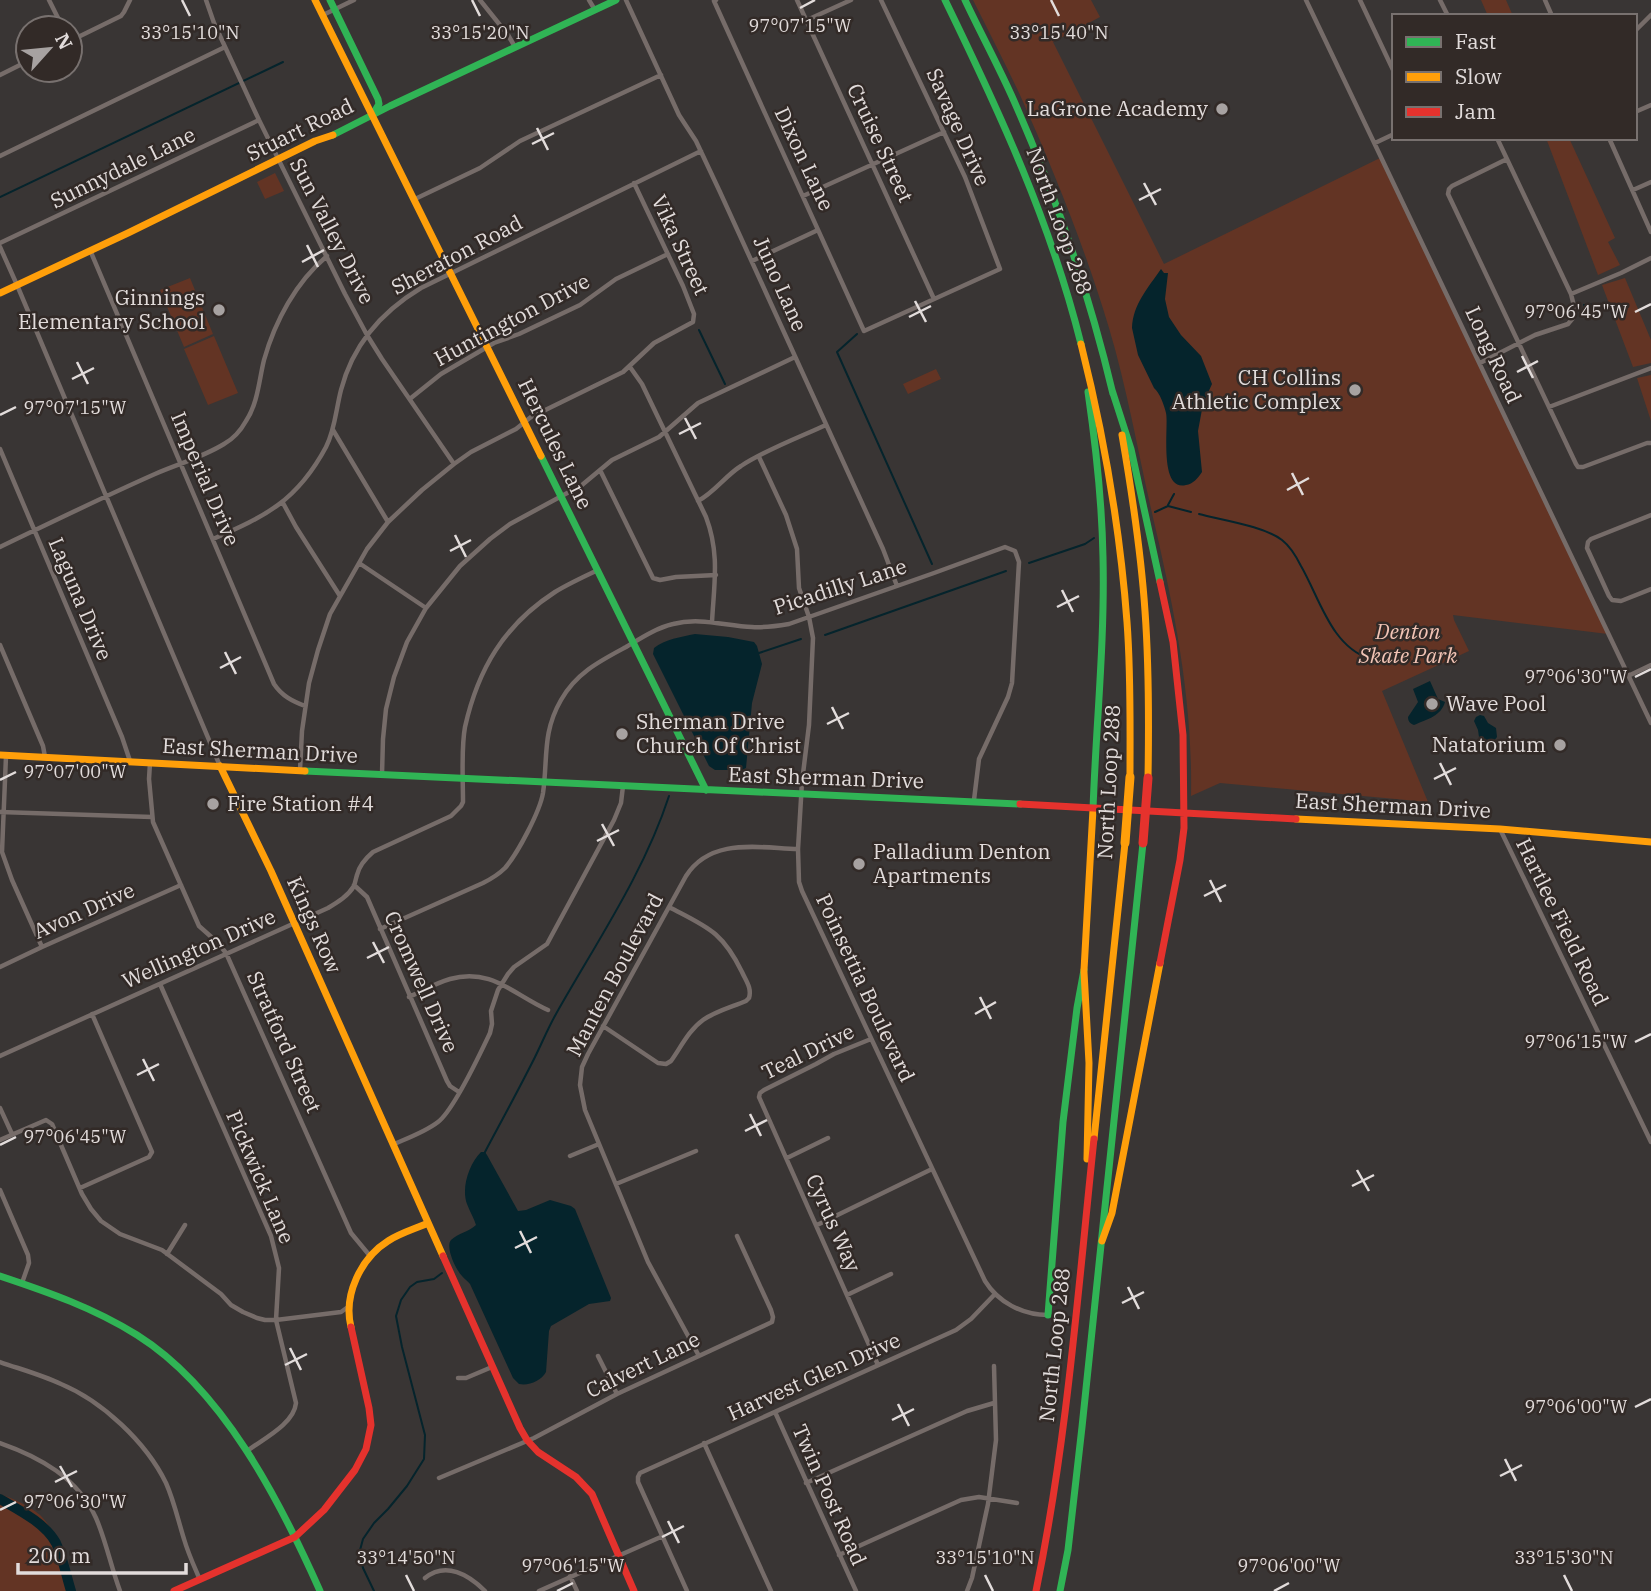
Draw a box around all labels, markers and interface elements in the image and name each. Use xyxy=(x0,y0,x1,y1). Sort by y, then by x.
north arrow xyxy=(14,14,84,84)
text: 97°07'15"W xyxy=(749,14,852,37)
legend xyxy=(1392,14,1637,140)
text: 33°15'10"N xyxy=(141,21,240,44)
text: 33°15'20"N xyxy=(431,21,530,44)
text: 33°15'40"N xyxy=(1010,21,1109,44)
text: Fast xyxy=(1455,27,1496,55)
text: N xyxy=(50,29,78,53)
text: Slow xyxy=(1455,62,1502,90)
street label: Savage Drive xyxy=(920,63,997,190)
street label: Cruise Street xyxy=(841,79,921,207)
street label: Stuart Road xyxy=(241,91,358,167)
place label: LaGrone Academy xyxy=(1027,94,1209,122)
text: Jam xyxy=(1455,97,1496,125)
marker: LaGrone Academy xyxy=(1214,101,1230,117)
street label: Dixon Lane xyxy=(769,102,841,215)
street label: Sunnydale Lane xyxy=(45,120,200,214)
street label: North Loop 288 xyxy=(1020,143,1100,298)
street label: Sun Valley Drive xyxy=(284,153,382,308)
street label: Vika Street xyxy=(645,190,716,299)
street label: Sheraton Road xyxy=(386,208,527,300)
street label: Juno Lane xyxy=(748,232,814,336)
street label: Huntington Drive xyxy=(429,266,594,372)
place label: Ginnings Elementary School xyxy=(18,283,205,335)
text: 97°06'45"W xyxy=(1525,300,1628,323)
street label: Long Road xyxy=(1459,301,1529,408)
marker: Ginnings Elementary School xyxy=(211,302,227,318)
place label: CH Collins Athletic Complex xyxy=(1172,363,1341,415)
street label: Hercules Lane xyxy=(512,374,600,514)
marker: CH Collins Athletic Complex xyxy=(1347,382,1363,398)
text: 97°07'15"W xyxy=(24,396,127,419)
street label: Imperial Drive xyxy=(165,407,247,550)
street label: Laguna Drive xyxy=(42,533,119,664)
street label: Picadilly Lane xyxy=(769,551,910,621)
park label: Denton Skate Park xyxy=(1358,617,1458,669)
text: 97°06'30"W xyxy=(1525,665,1628,688)
place label: Wave Pool xyxy=(1446,689,1546,717)
marker: Wave Pool xyxy=(1424,696,1440,712)
street label: North Loop 288 xyxy=(1090,704,1126,860)
place label: Sherman Drive Church Of Christ xyxy=(636,707,801,759)
marker: Sherman Drive Church Of Christ xyxy=(614,726,630,742)
place label: Natatorium xyxy=(1432,730,1546,758)
street label: East Sherman Drive xyxy=(161,731,359,769)
marker: Natatorium xyxy=(1552,737,1568,753)
text: 97°07'00"W xyxy=(24,760,127,783)
street label: East Sherman Drive xyxy=(728,760,925,794)
street label: East Sherman Drive xyxy=(1294,786,1492,824)
place label: Fire Station #4 xyxy=(227,789,374,817)
marker: Fire Station #4 xyxy=(205,796,221,812)
street label: Hartlee Field Road xyxy=(1510,833,1616,1010)
place label: Palladium Denton Apartments xyxy=(873,837,1051,889)
marker: Palladium Denton Apartments xyxy=(851,856,867,872)
street label: Kings Row xyxy=(281,872,349,978)
street label: Avon Drive xyxy=(29,875,139,945)
street label: Manten Boulevard xyxy=(559,888,669,1061)
street label: Poinsettia Boulevard xyxy=(810,889,922,1086)
street label: Wellington Drive xyxy=(117,902,280,994)
street label: Cromwell Drive xyxy=(378,906,466,1057)
street label: Stratford Street xyxy=(241,966,329,1117)
street label: Teal Drive xyxy=(757,1017,859,1086)
text: 97°06'15"W xyxy=(1525,1030,1628,1053)
street label: Pickwick Lane xyxy=(220,1106,302,1248)
text: 97°06'45"W xyxy=(24,1125,127,1148)
street label: Cyrus Way xyxy=(800,1169,868,1277)
street label: North Loop 288 xyxy=(1032,1266,1076,1423)
street label: Calvert Lane xyxy=(581,1324,704,1404)
street label: Harvest Glen Drive xyxy=(723,1325,905,1427)
text: 97°06'00"W xyxy=(1525,1395,1628,1418)
street label: Twin Post Road xyxy=(786,1419,874,1570)
text: 97°06'30"W xyxy=(24,1490,127,1513)
scale bar xyxy=(18,1532,186,1576)
text: 200 m xyxy=(28,1541,91,1569)
text: 33°14'50"N xyxy=(357,1546,456,1569)
text: 33°15'10"N xyxy=(936,1546,1035,1569)
text: 33°15'30"N xyxy=(1515,1546,1614,1569)
text: 97°06'15"W xyxy=(522,1554,625,1577)
text: 97°06'00"W xyxy=(1238,1554,1341,1577)

